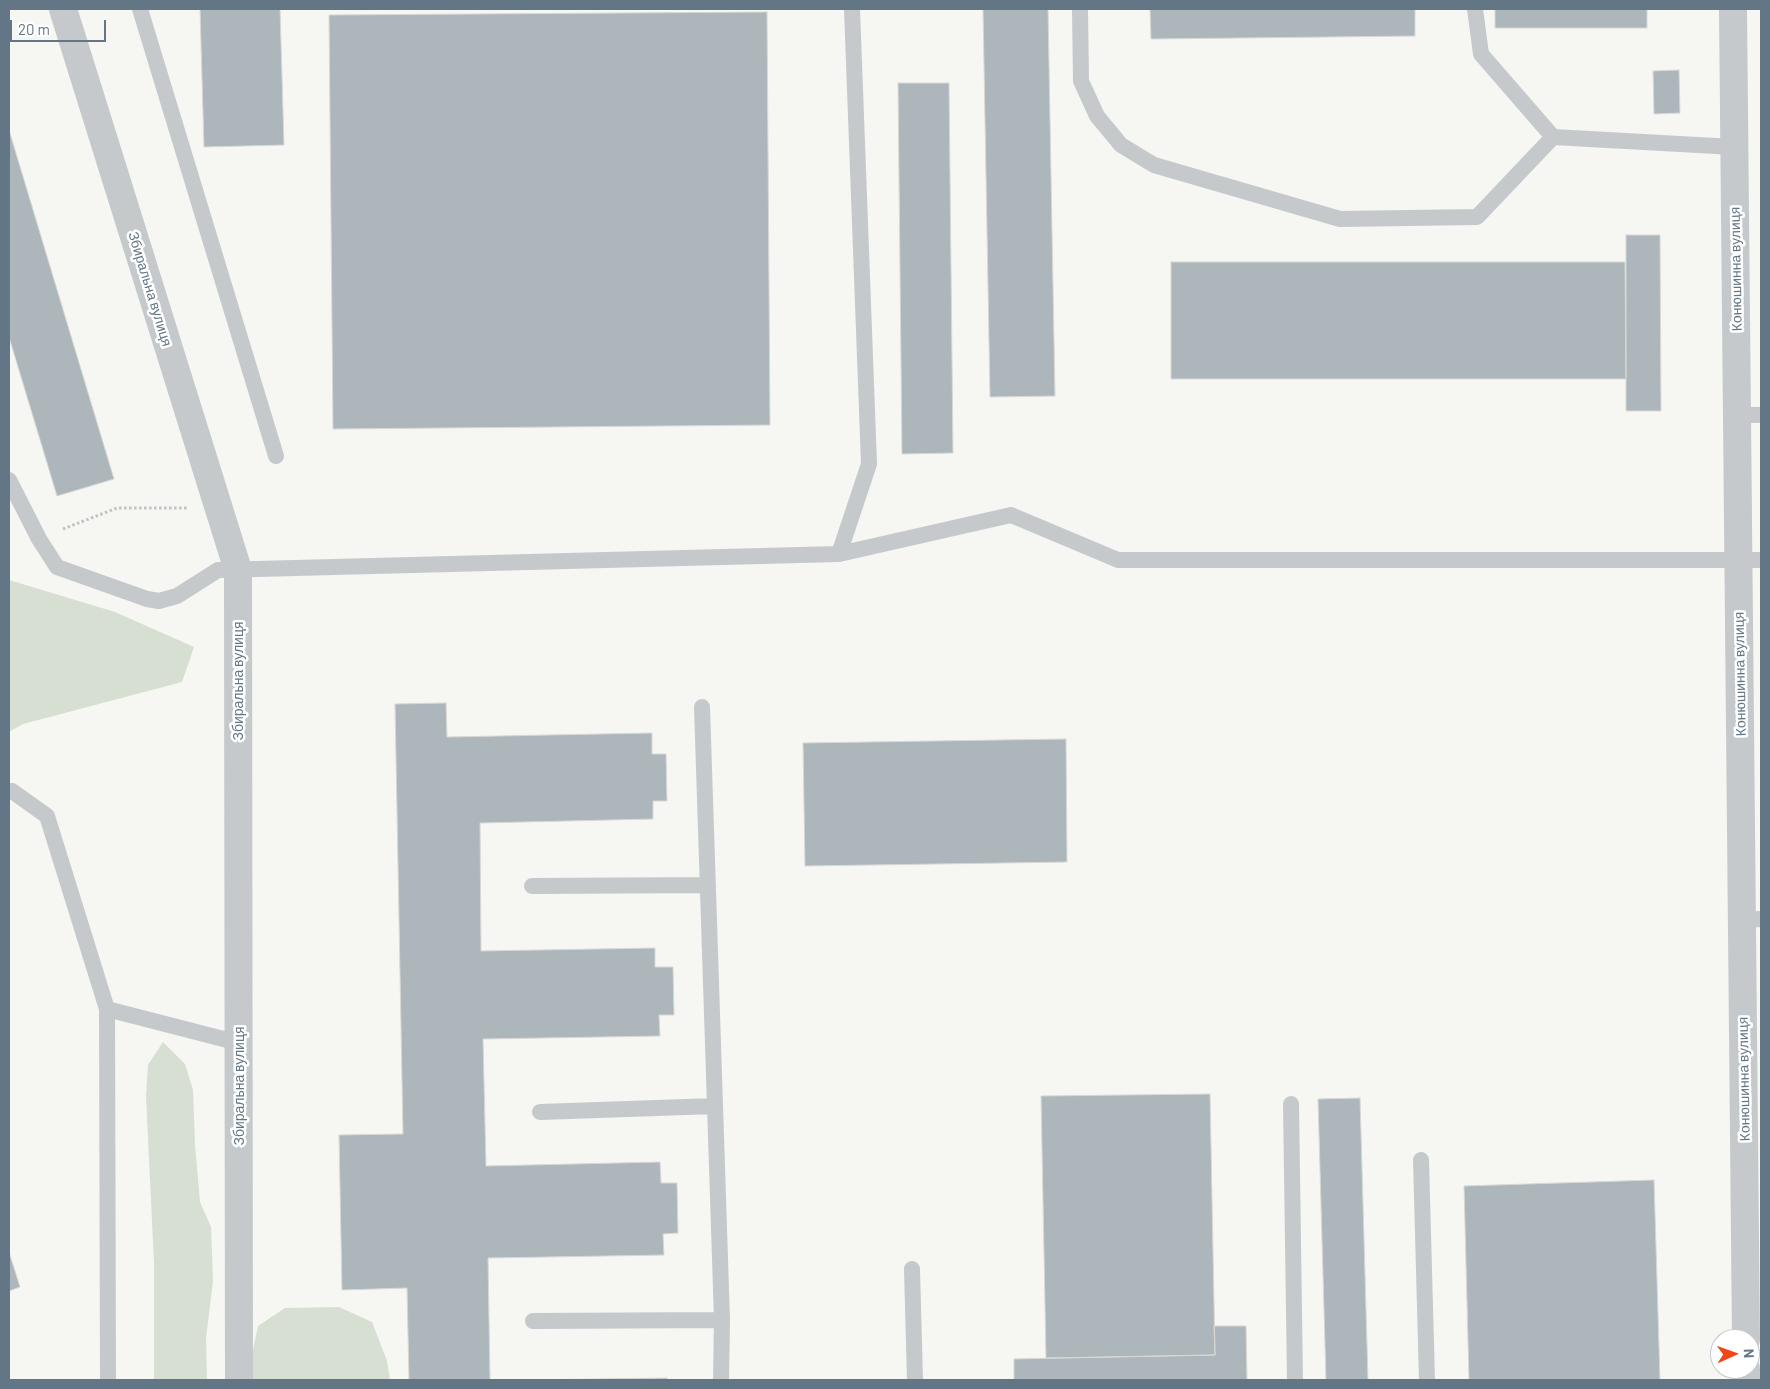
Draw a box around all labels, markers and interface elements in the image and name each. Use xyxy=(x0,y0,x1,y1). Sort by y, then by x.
scale bar xyxy=(12,10,109,42)
text: 20 m xyxy=(18,20,50,38)
street label: Конюшинна вулиця xyxy=(1727,207,1745,331)
street label: Збиральна вулиця xyxy=(125,230,175,348)
street label: Конюшинна вулиця xyxy=(1731,612,1749,736)
street label: Збиральна вулиця xyxy=(230,621,246,741)
street label: Конюшинна вулиця xyxy=(1735,1017,1753,1141)
street label: Збиральна вулиця xyxy=(231,1026,247,1146)
north arrow xyxy=(1710,1329,1760,1379)
text: N xyxy=(1741,1349,1758,1358)

